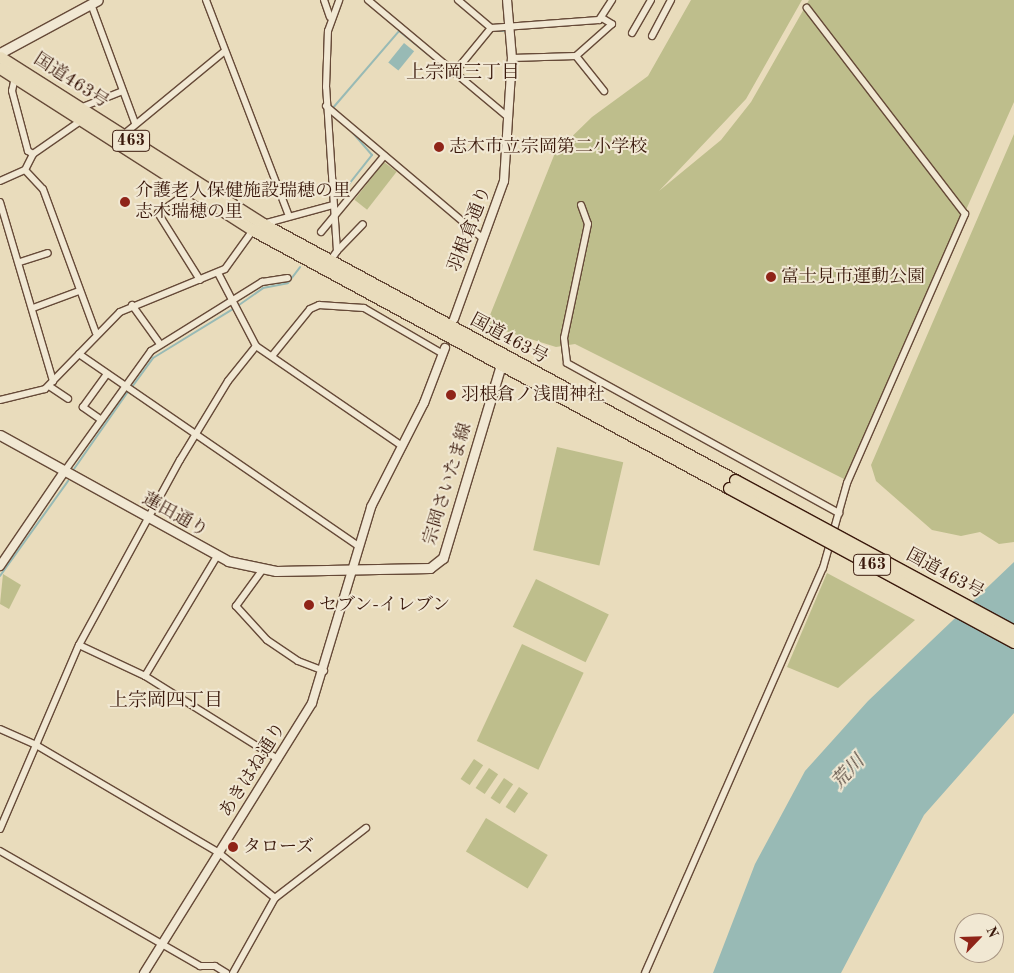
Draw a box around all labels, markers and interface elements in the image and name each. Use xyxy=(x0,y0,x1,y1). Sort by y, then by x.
street label: 国道463号 xyxy=(29,49,113,113)
district label: 上宗岡三丁目 xyxy=(406,63,520,85)
road number: 463 xyxy=(111,128,151,154)
place label: 志木市立宗岡第二小学校 xyxy=(449,136,647,158)
marker: 志木市立宗岡第二小学校 xyxy=(433,141,445,153)
place label: 介護老人保健施設瑞穂の里 志木瑞穂の里 xyxy=(135,181,351,223)
street label: 羽根倉通り xyxy=(444,183,496,275)
marker: 介護老人保健施設瑞穂の里 志木瑞穂の里 xyxy=(119,196,131,208)
place label: 富士見市運動公園 xyxy=(781,266,925,288)
marker: 富士見市運動公園 xyxy=(765,271,777,283)
street label: 国道463号 xyxy=(466,309,552,369)
place label: 羽根倉ノ浅間神社 xyxy=(461,384,605,406)
marker: 羽根倉ノ浅間神社 xyxy=(445,389,457,401)
street label: 宗岡さいたま線 xyxy=(419,421,477,547)
street label: 蓮田通り xyxy=(138,488,212,542)
street label: 国道463号 xyxy=(902,544,988,604)
road number: 463 xyxy=(852,552,892,578)
place label: セブン-イレブン xyxy=(319,594,452,616)
marker: セブン-イレブン xyxy=(303,599,315,611)
district label: 上宗岡四丁目 xyxy=(109,691,223,713)
street label: あきはね通り xyxy=(215,718,291,822)
water label: 荒川 xyxy=(828,751,870,795)
place label: タローズ xyxy=(243,836,315,858)
marker: タローズ xyxy=(227,841,239,853)
north arrow xyxy=(954,913,1004,963)
text: N xyxy=(983,925,1000,940)

